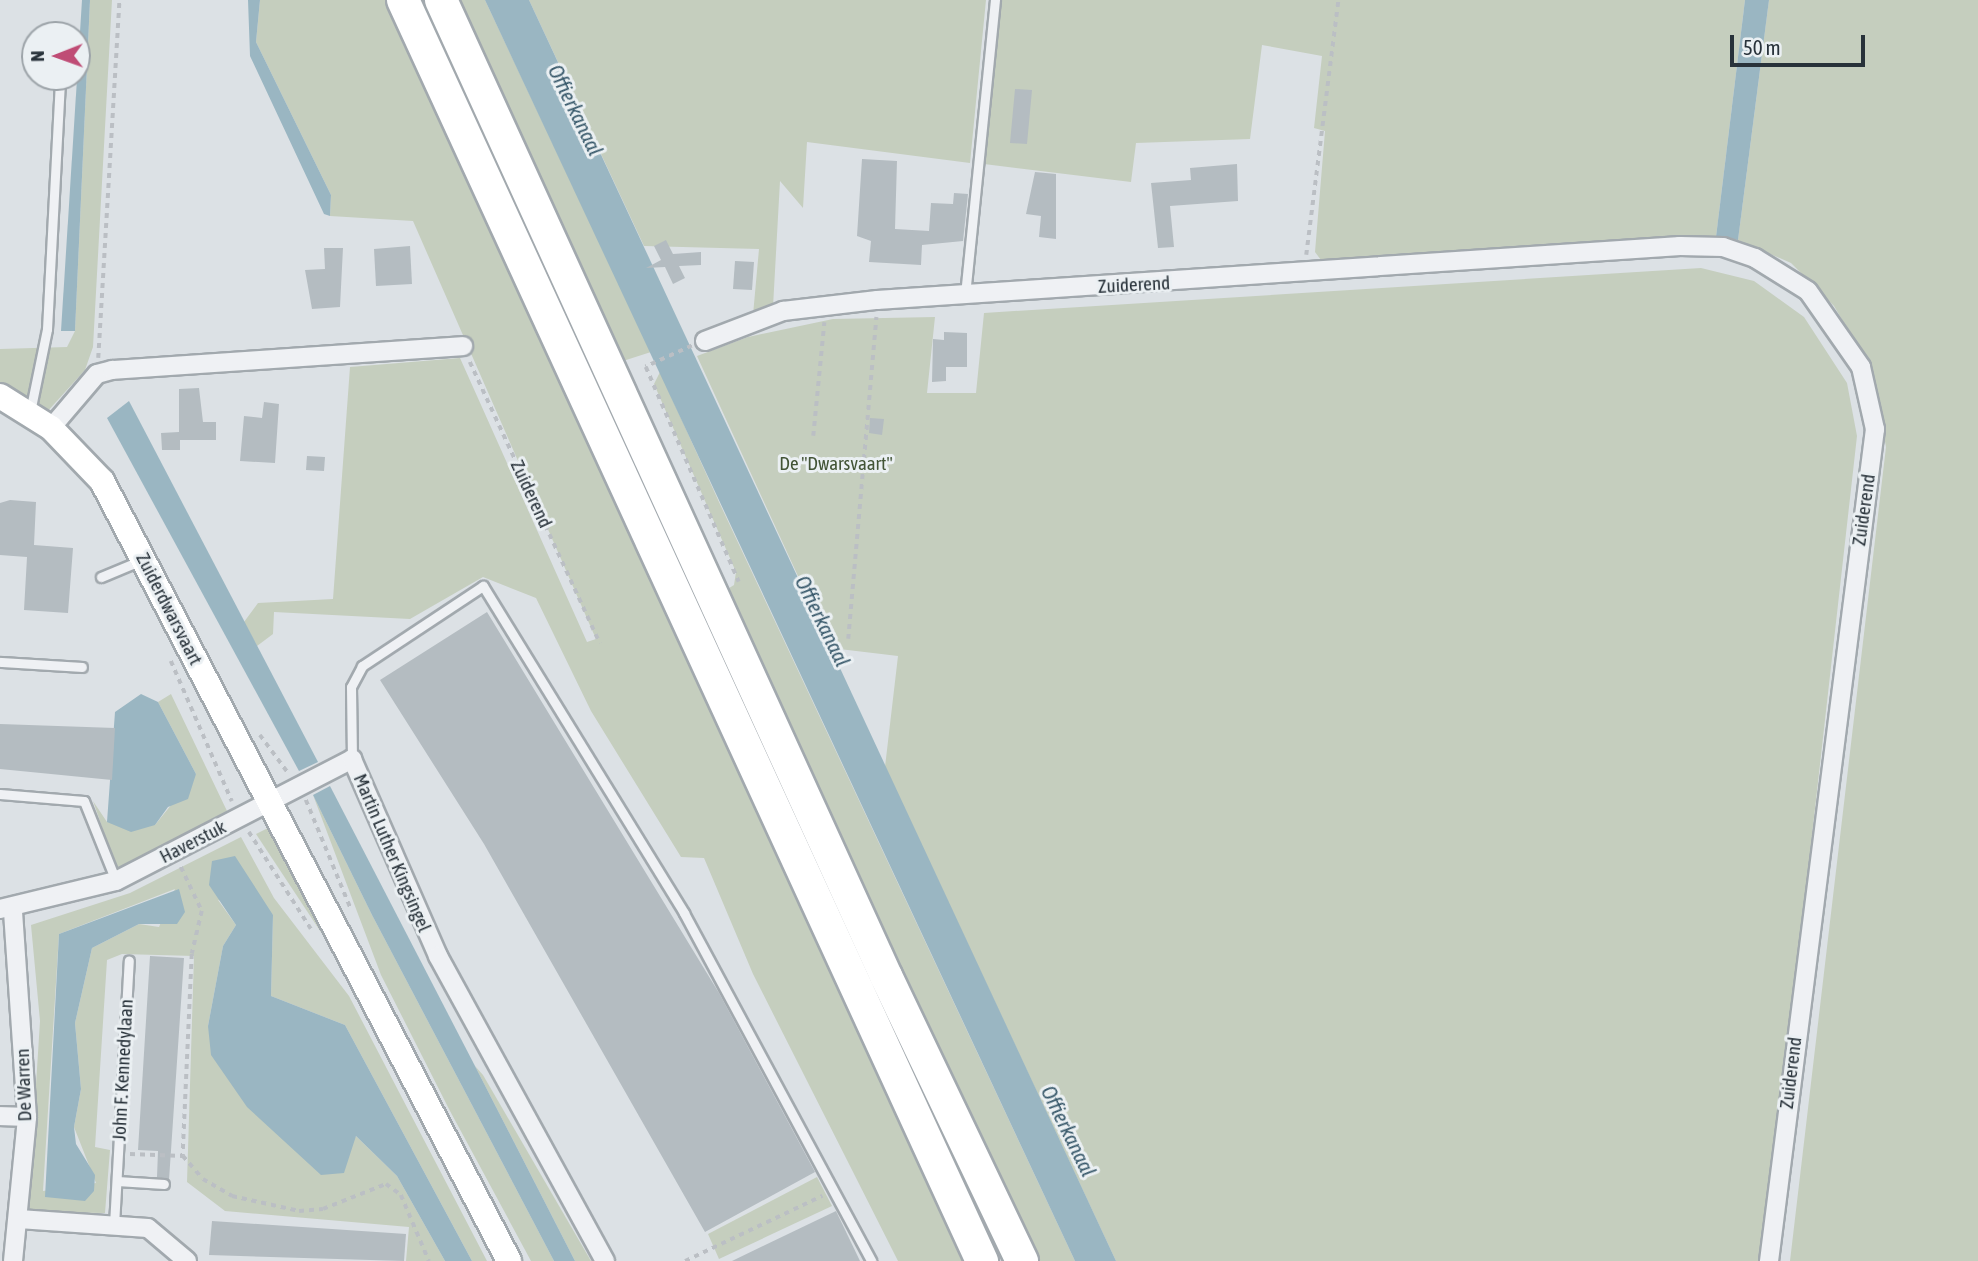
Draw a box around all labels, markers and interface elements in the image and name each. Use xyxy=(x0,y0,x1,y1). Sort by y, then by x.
north arrow xyxy=(21,21,91,91)
scale bar xyxy=(1733,21,1868,65)
text: 50 m xyxy=(1743,35,1781,59)
text: N xyxy=(26,51,48,62)
water label: Offierkanaal xyxy=(543,60,609,160)
street label: Zuiderend xyxy=(1097,272,1171,298)
park label: De "Dwarsvaart" xyxy=(779,453,893,475)
street label: Zuiderend xyxy=(505,456,557,532)
street label: Zuiderend xyxy=(1848,473,1880,547)
street label: Zuiderdwarsvaart xyxy=(131,549,207,669)
water label: Offierkanaal xyxy=(790,571,856,671)
street label: Martin Luther Kingsingel xyxy=(348,771,436,935)
street label: Haverstuk xyxy=(156,816,230,868)
street label: John F. Kennedylaan xyxy=(108,998,138,1142)
street label: Zuiderend xyxy=(1775,1036,1807,1110)
street label: De Warren xyxy=(11,1048,37,1122)
water label: Offierkanaal xyxy=(1036,1081,1102,1181)

